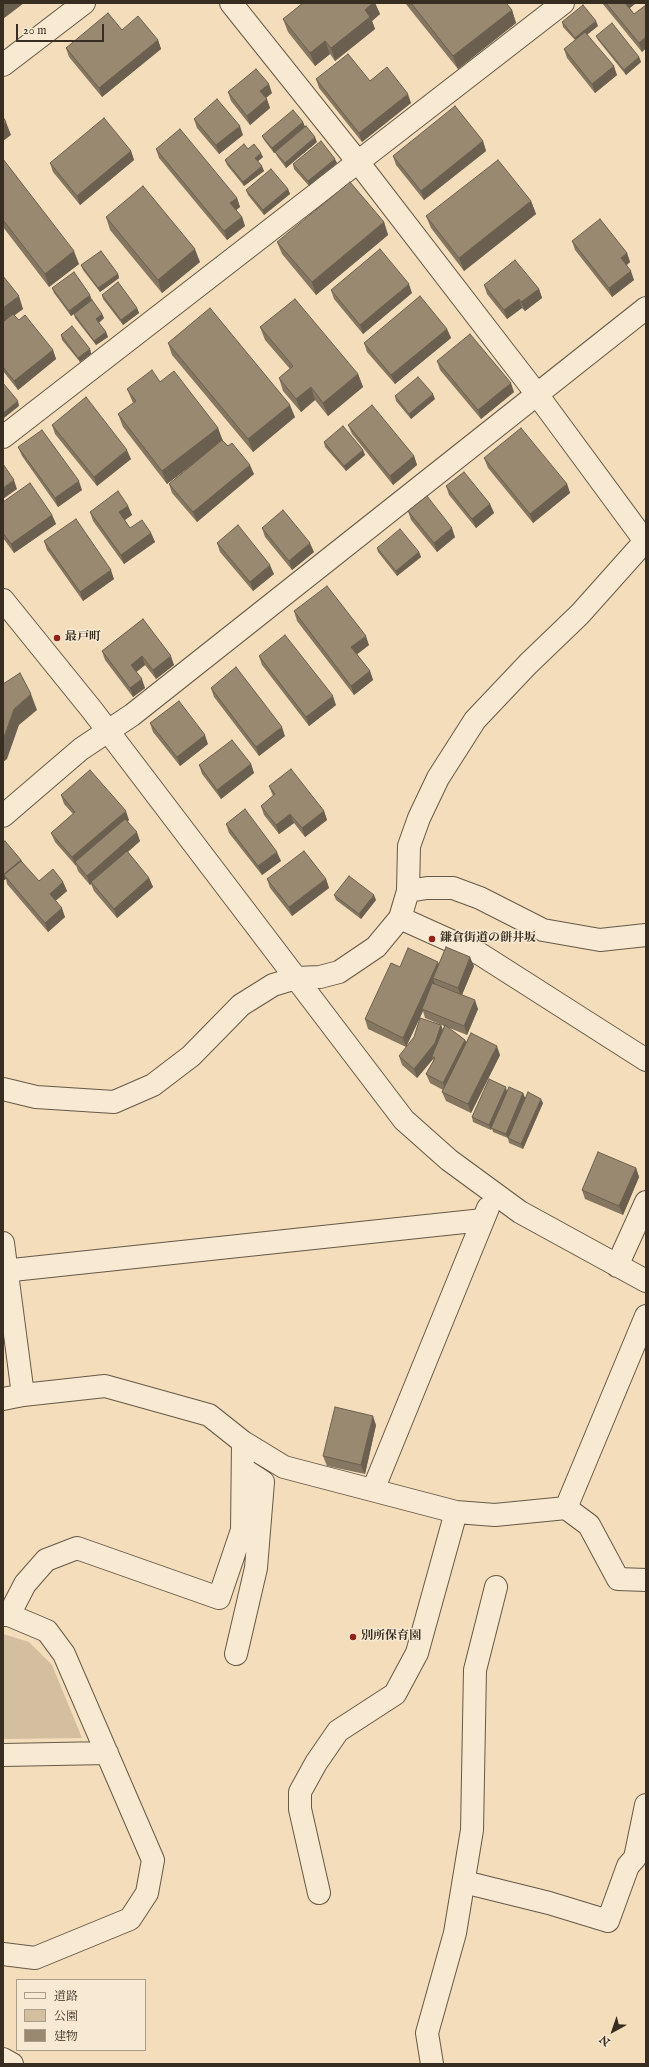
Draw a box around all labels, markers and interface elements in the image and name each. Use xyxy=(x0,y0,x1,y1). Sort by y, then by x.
scale bar xyxy=(18,16,106,42)
text: 20 m xyxy=(23,23,46,38)
place label: 最戸町 xyxy=(65,631,101,645)
marker: 最戸町 xyxy=(52,633,62,643)
place label: 鎌倉街道の餅井坂 xyxy=(440,932,536,946)
marker: 鎌倉街道の餅井坂 xyxy=(427,934,437,944)
place label: 別所保育園 xyxy=(361,1630,421,1644)
marker: 別所保育園 xyxy=(348,1632,358,1642)
legend xyxy=(16,1979,146,2051)
text: 道路 xyxy=(54,1989,78,2004)
text: 公園 xyxy=(54,2009,78,2024)
north arrow xyxy=(593,2011,633,2051)
text: 建物 xyxy=(54,2029,78,2044)
text: N xyxy=(597,2032,613,2049)

